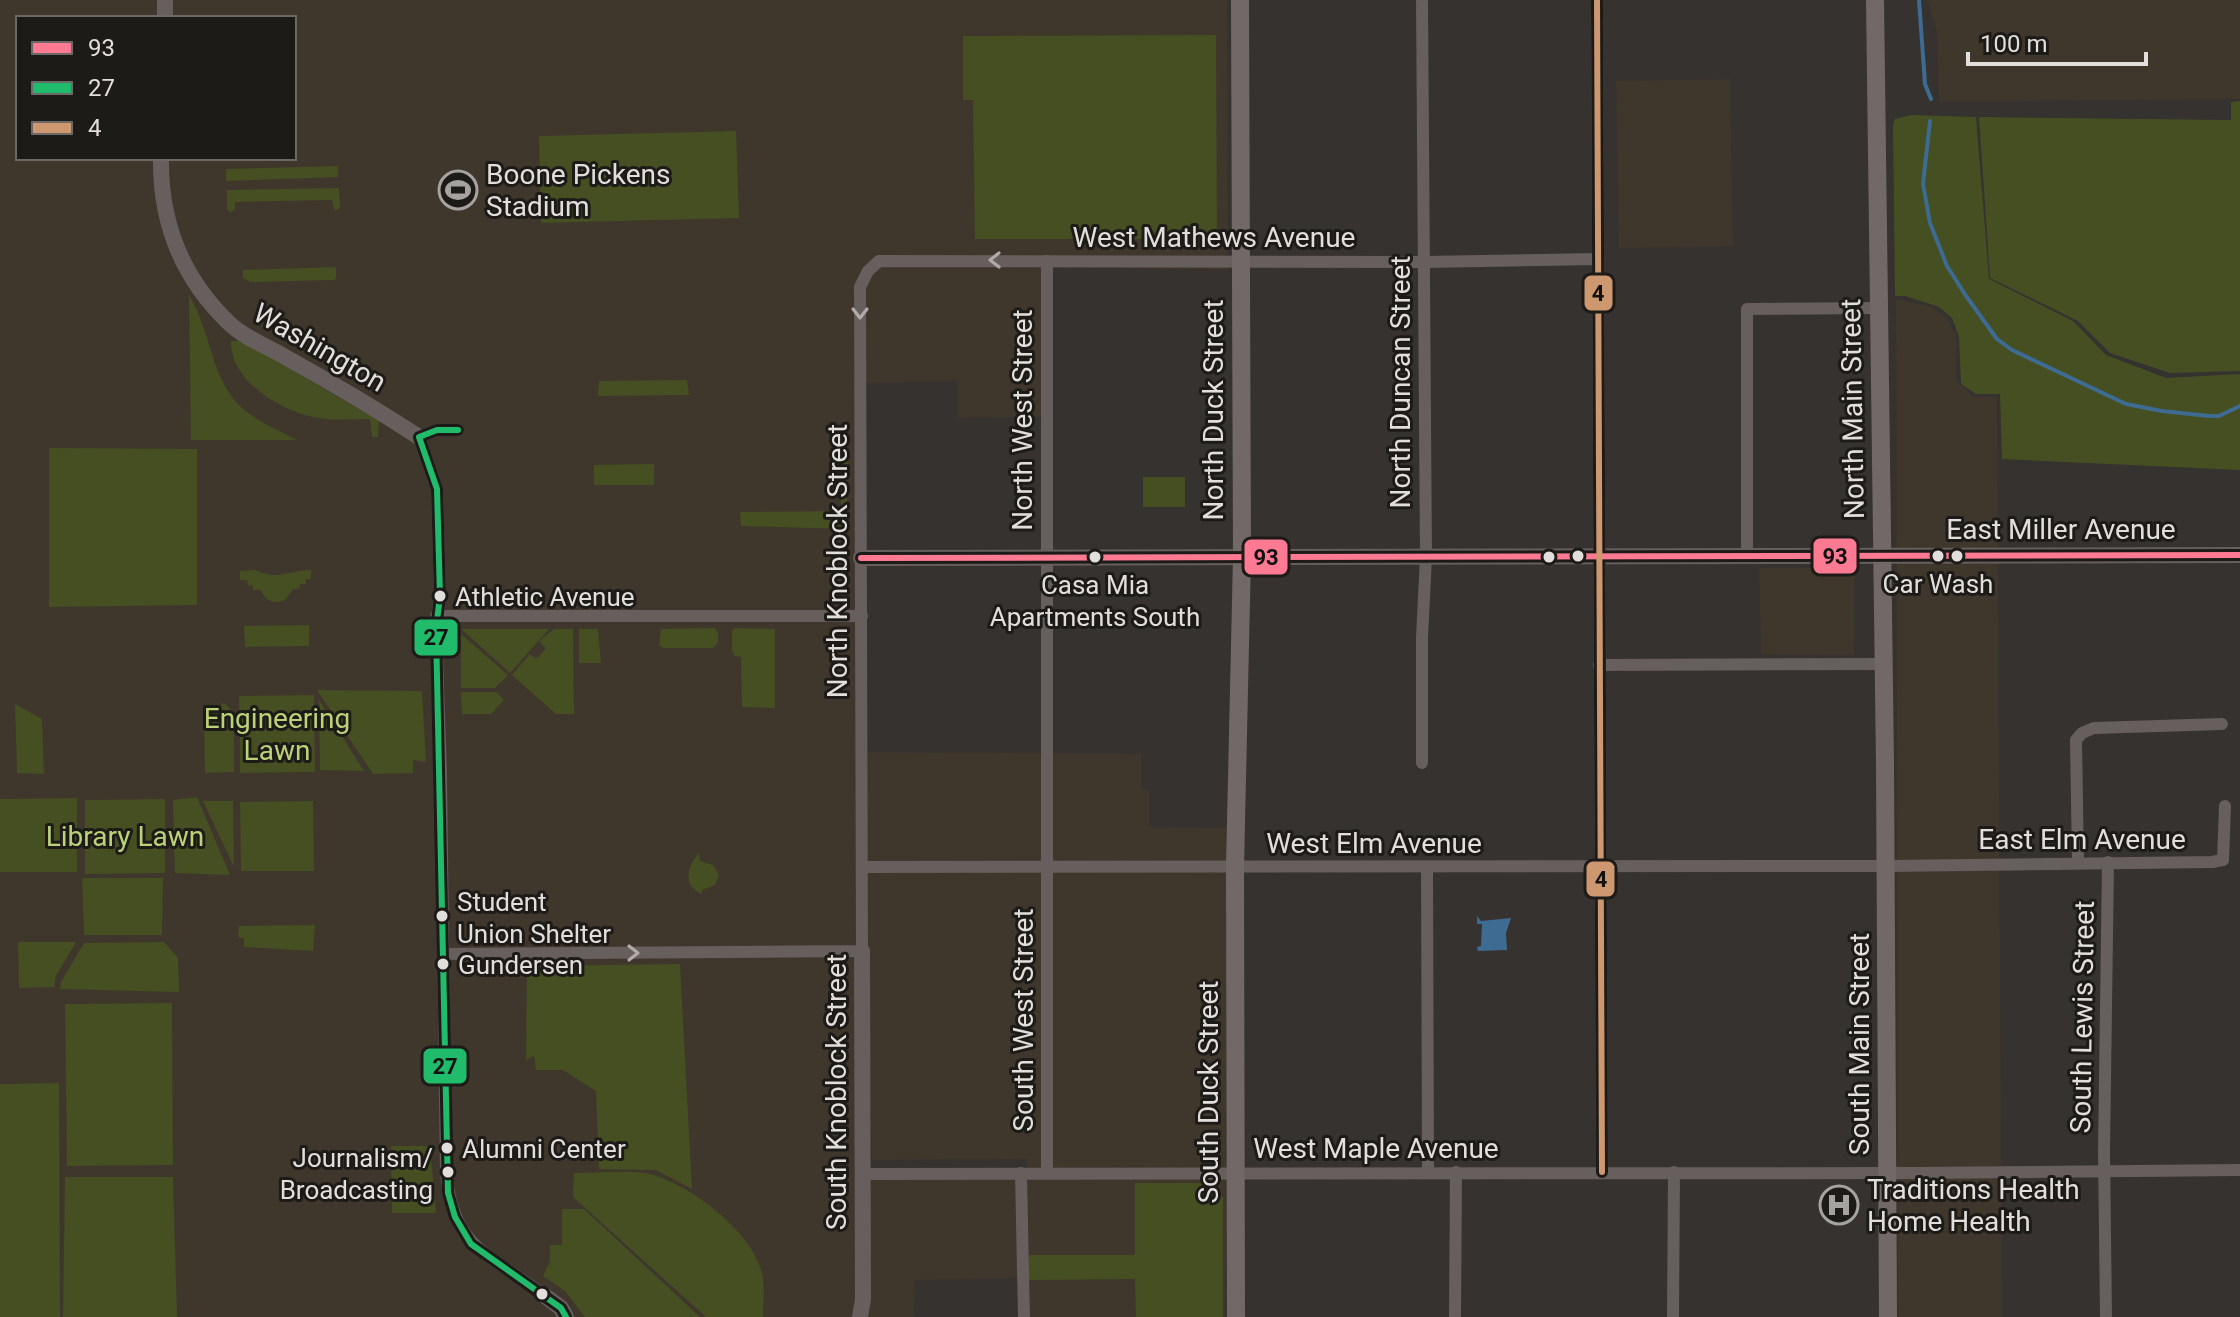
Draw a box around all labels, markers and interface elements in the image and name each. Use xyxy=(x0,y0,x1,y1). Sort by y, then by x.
legend xyxy=(16,16,296,160)
scale bar xyxy=(1968,16,2146,66)
text: 100 m xyxy=(1980,30,2047,58)
text: 93 xyxy=(88,34,115,62)
text: 27 xyxy=(88,74,115,102)
text: 4 xyxy=(88,114,102,142)
place label: Boone Pickens Stadium xyxy=(486,158,670,223)
sports icon: Boone Pickens Stadium xyxy=(437,169,479,211)
street label: West Mathews Avenue xyxy=(1073,221,1355,254)
one-way arrow xyxy=(988,251,1001,269)
street label: North Duncan Street xyxy=(1384,255,1417,509)
line badge: 4 xyxy=(1583,274,1614,312)
text: 4 xyxy=(1592,281,1605,306)
street label: Washington xyxy=(247,296,392,399)
street label: North Duck Street xyxy=(1197,299,1230,521)
street label: North Main Street xyxy=(1834,299,1871,519)
one-way arrow xyxy=(851,307,869,320)
street label: North West Street xyxy=(1006,309,1039,531)
street label: North Knoblock Street xyxy=(821,424,854,698)
street label: East Miller Avenue xyxy=(1946,513,2176,546)
line badge: 93 xyxy=(1812,537,1858,575)
line badge: 93 xyxy=(1243,538,1289,576)
text: 93 xyxy=(1822,544,1848,569)
text: 93 xyxy=(1253,545,1279,570)
unlabelled marker xyxy=(1570,548,1586,564)
marker: Car Wash xyxy=(1930,548,1946,564)
unlabelled marker xyxy=(1949,548,1965,564)
marker: Casa Mia Apartments South xyxy=(1087,549,1103,565)
unlabelled marker xyxy=(1541,549,1557,565)
place label: Car Wash xyxy=(1883,569,1993,599)
place label: Casa Mia Apartments South xyxy=(990,570,1200,632)
place label: Athletic Avenue xyxy=(455,582,635,612)
marker: Athletic Avenue xyxy=(432,588,448,604)
line badge: 27 xyxy=(413,618,459,657)
text: 27 xyxy=(423,625,449,650)
park label: Engineering Lawn xyxy=(204,702,350,767)
park label: Library Lawn xyxy=(46,820,204,853)
street label: East Elm Avenue xyxy=(1978,823,2186,856)
street label: West Elm Avenue xyxy=(1266,827,1482,860)
line badge: 4 xyxy=(1585,860,1616,898)
text: 4 xyxy=(1595,867,1608,892)
place label: Student Union Shelter xyxy=(457,887,611,949)
street label: South Lewis Street xyxy=(2064,900,2101,1134)
marker: Student Union Shelter xyxy=(434,908,450,924)
street label: South West Street xyxy=(1007,908,1040,1132)
street label: South Main Street xyxy=(1843,933,1876,1155)
one-way arrow xyxy=(627,944,640,962)
place label: Gundersen xyxy=(458,950,583,980)
street label: South Knoblock Street xyxy=(820,954,853,1230)
marker: Gundersen xyxy=(435,956,451,972)
street label: South Duck Street xyxy=(1192,980,1225,1204)
line badge: 27 xyxy=(422,1047,468,1085)
text: 27 xyxy=(432,1054,458,1079)
street label: West Maple Avenue xyxy=(1253,1132,1499,1165)
place label: Alumni Center xyxy=(462,1134,626,1164)
marker: Alumni Center xyxy=(439,1140,455,1156)
place label: Journalism/ Broadcasting xyxy=(280,1143,433,1205)
marker: Journalism/ Broadcasting xyxy=(440,1164,456,1180)
place label: Traditions Health Home Health xyxy=(1867,1173,2080,1238)
hospital icon: Traditions Health Home Health xyxy=(1818,1184,1860,1226)
unlabelled marker xyxy=(534,1286,550,1302)

